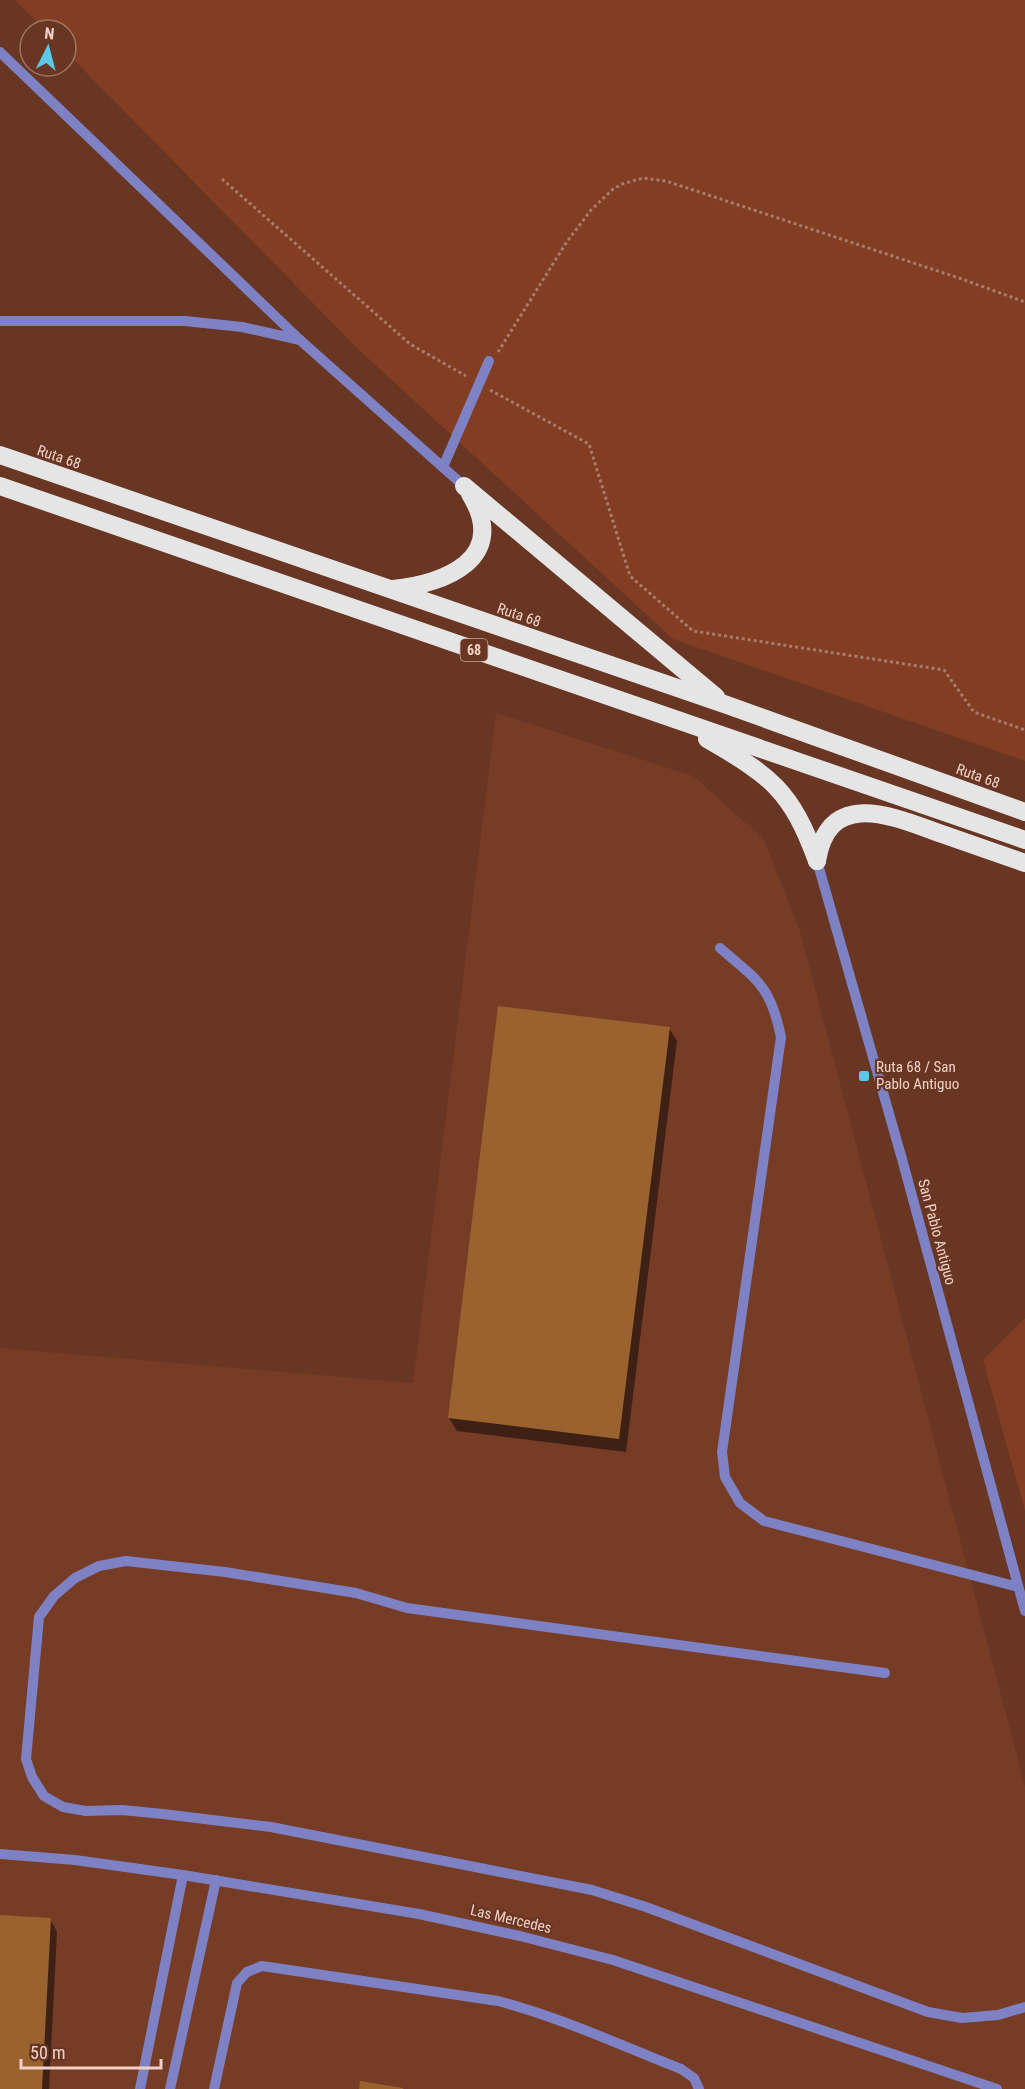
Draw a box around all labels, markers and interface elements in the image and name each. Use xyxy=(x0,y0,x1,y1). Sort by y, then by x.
north arrow xyxy=(18,18,78,78)
text: N xyxy=(44,24,55,44)
street label: Ruta 68 xyxy=(35,441,83,473)
street label: Ruta 68 xyxy=(495,599,543,631)
road number: 68 xyxy=(460,639,488,661)
street label: Ruta 68 xyxy=(954,760,1002,792)
place label: Ruta 68 / San Pablo Antiguo xyxy=(876,1058,959,1093)
marker: Ruta 68 / San Pablo Antiguo xyxy=(857,1069,871,1083)
street label: San Pablo Antiguo xyxy=(914,1177,960,1287)
street label: Las Mercedes xyxy=(469,1901,553,1937)
scale bar xyxy=(21,2032,160,2070)
text: 50 m xyxy=(30,2042,65,2063)

